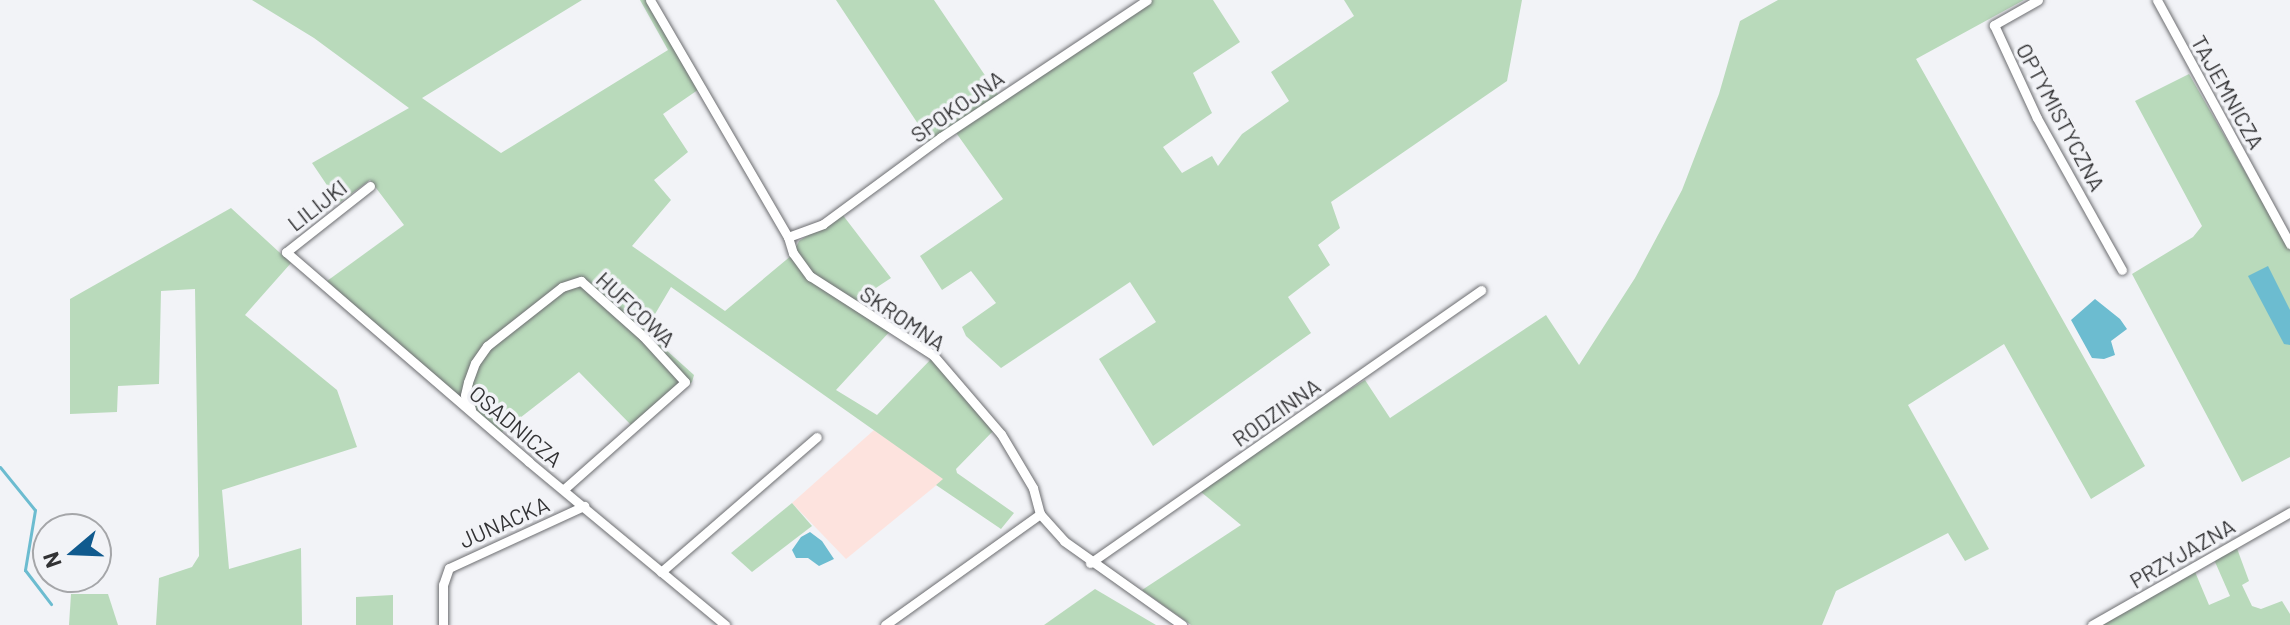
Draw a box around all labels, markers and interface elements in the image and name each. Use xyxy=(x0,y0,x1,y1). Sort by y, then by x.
street label: TAJEMNICZA xyxy=(2186,30,2270,154)
street label: OPTYMISTYCZNA xyxy=(2011,39,2111,195)
street label: SPOKOJNA xyxy=(905,64,1009,148)
street label: LILIJKI xyxy=(282,174,352,236)
street label: HUFCOWA xyxy=(591,266,681,352)
street label: SKROMNA xyxy=(855,280,951,356)
street label: RODZINNA xyxy=(1227,372,1325,452)
street label: OSADNICZA xyxy=(464,380,568,472)
street label: JUNACKA xyxy=(455,490,553,554)
street label: PRZYJAZNA xyxy=(2125,512,2239,594)
north arrow xyxy=(32,513,112,593)
text: N xyxy=(37,549,66,571)

